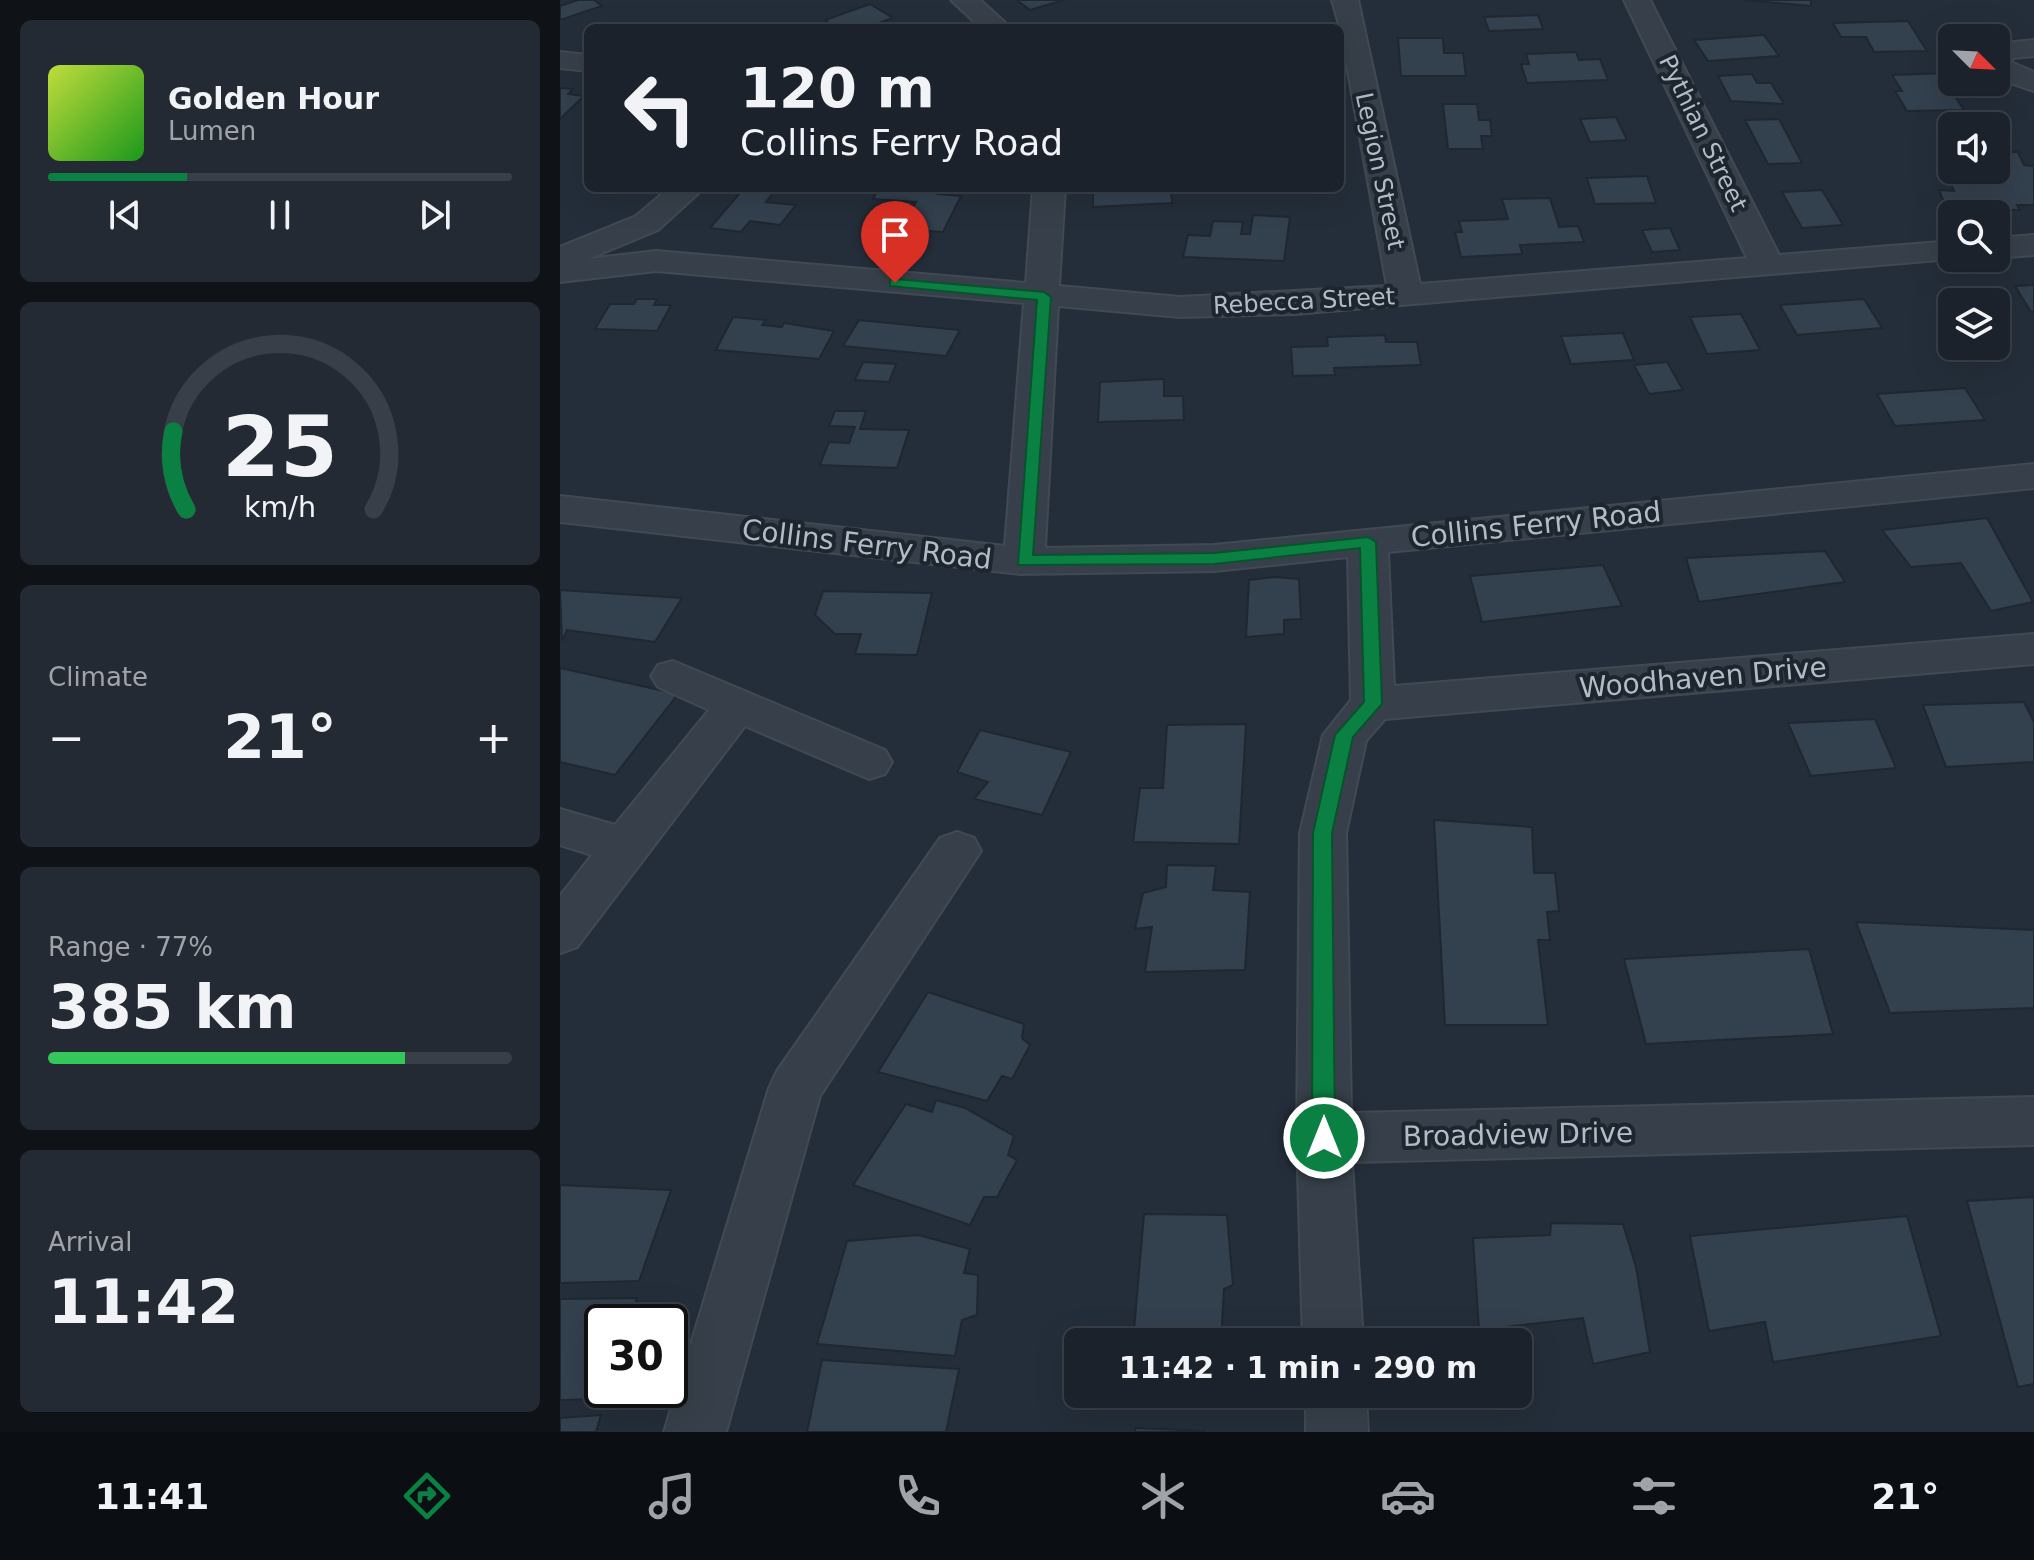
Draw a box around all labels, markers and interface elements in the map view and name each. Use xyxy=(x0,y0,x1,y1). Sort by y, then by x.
north arrow xyxy=(1938,24,2010,96)
map controls xyxy=(1938,24,2010,360)
street label: Pythian Street xyxy=(1653,50,1753,216)
text: 120 m xyxy=(740,55,935,120)
icon: left xyxy=(608,56,712,160)
text: Golden Hour xyxy=(168,81,379,116)
street label: Legion Street xyxy=(1350,90,1410,252)
button: sound xyxy=(1938,112,2010,184)
text: Lumen xyxy=(168,116,256,146)
text: Collins Ferry Road xyxy=(740,122,1063,163)
icon: previous xyxy=(103,193,147,237)
icon: pause xyxy=(258,193,302,237)
icon: next xyxy=(413,193,457,237)
button: search xyxy=(1938,200,2010,272)
pin xyxy=(861,201,929,283)
icon: arrive xyxy=(873,213,917,257)
street label: Rebecca Street xyxy=(1212,282,1396,320)
button: layers xyxy=(1938,288,2010,360)
text: 25 xyxy=(222,398,338,495)
text: km/h xyxy=(244,490,316,524)
street label: Collins Ferry Road xyxy=(1409,495,1663,554)
street label: Collins Ferry Road xyxy=(740,513,994,576)
street label: Woodhaven Drive xyxy=(1578,650,1828,705)
text: Climate xyxy=(48,662,148,692)
text: 21° xyxy=(223,702,337,772)
text: − xyxy=(48,712,85,763)
text: + xyxy=(475,712,512,763)
text: Range · 77% xyxy=(48,932,213,962)
text: 385 km xyxy=(48,972,297,1042)
position arrow xyxy=(1282,1096,1366,1180)
street label: Broadview Drive xyxy=(1403,1116,1633,1153)
text: Arrival xyxy=(48,1227,132,1257)
text: 11:42 xyxy=(48,1267,239,1337)
speed limit sign: 30 xyxy=(584,1304,688,1408)
text: 11:42 · 1 min · 290 m xyxy=(1119,1350,1477,1385)
icon: directions xyxy=(399,1468,455,1524)
icon: music xyxy=(644,1468,700,1524)
icon: phone xyxy=(890,1468,946,1524)
icon: climate xyxy=(1135,1468,1191,1524)
icon: car xyxy=(1380,1468,1436,1524)
icon: filters xyxy=(1626,1468,1682,1524)
text: 11:41 xyxy=(95,1476,209,1517)
text: 21° xyxy=(1871,1476,1939,1517)

